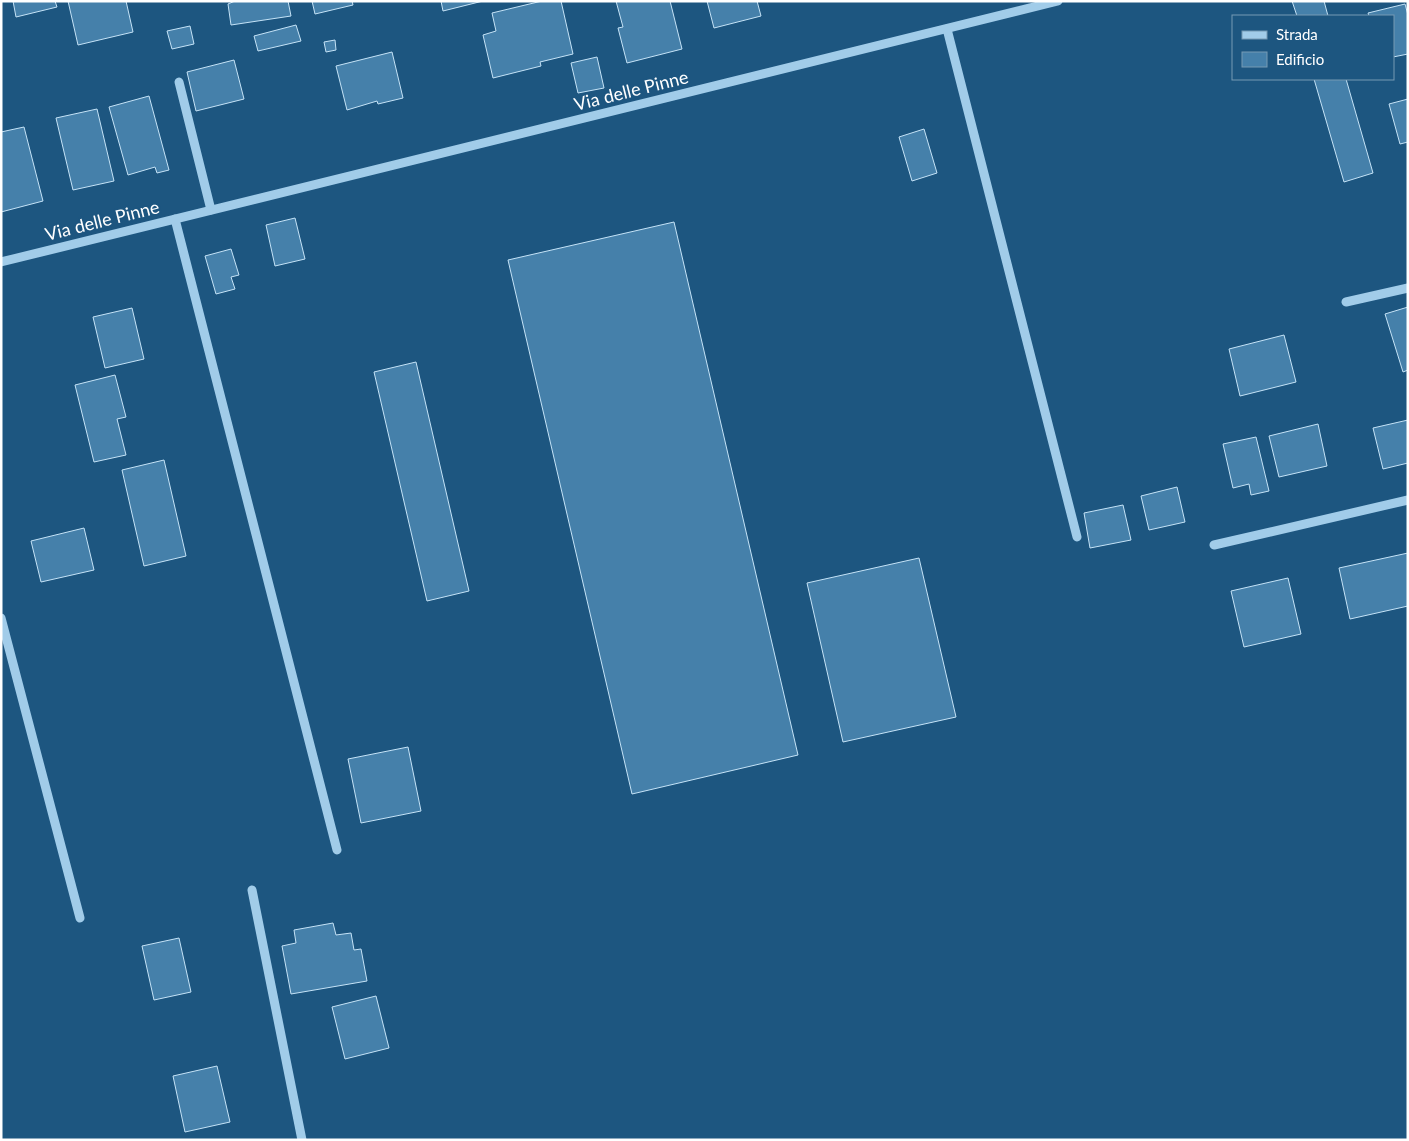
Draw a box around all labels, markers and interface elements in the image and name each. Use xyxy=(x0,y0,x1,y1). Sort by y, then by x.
legend xyxy=(1232,15,1394,80)
text: Strada xyxy=(1276,25,1318,43)
text: Edificio xyxy=(1276,50,1324,68)
street label: Via delle Pinne xyxy=(572,65,690,115)
street label: Via delle Pinne xyxy=(43,195,161,245)

